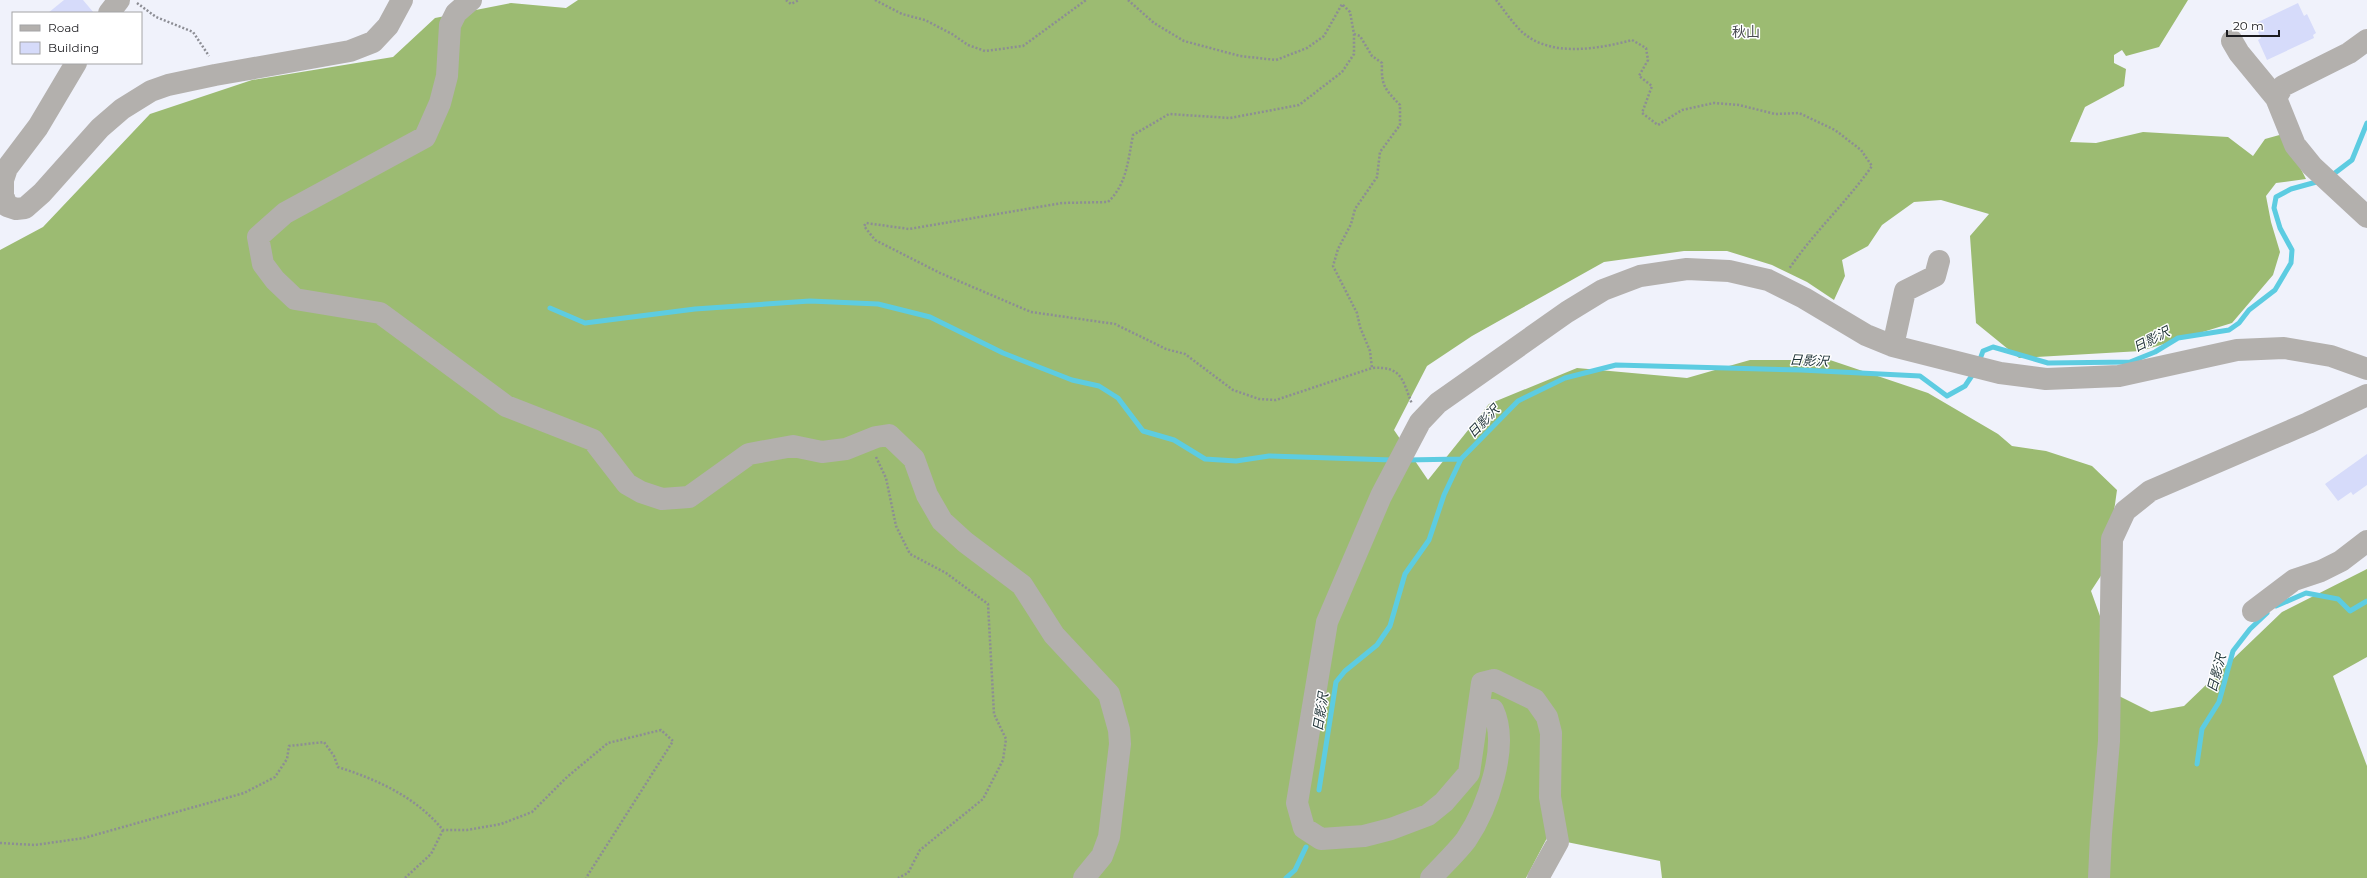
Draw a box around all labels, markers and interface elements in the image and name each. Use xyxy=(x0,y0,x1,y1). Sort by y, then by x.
legend xyxy=(12,12,142,64)
scale bar xyxy=(2227,12,2279,38)
text: 20 m xyxy=(2233,18,2264,33)
text: Road xyxy=(48,20,79,35)
district label: 秋山 xyxy=(1732,23,1760,41)
text: Building xyxy=(48,40,99,55)
water label: 日影沢 xyxy=(2130,322,2174,355)
water label: 日影沢 xyxy=(1789,351,1831,369)
water label: 日影沢 xyxy=(1464,400,1504,441)
water label: 日影沢 xyxy=(2203,650,2229,694)
water label: 日影沢 xyxy=(1309,690,1331,733)

